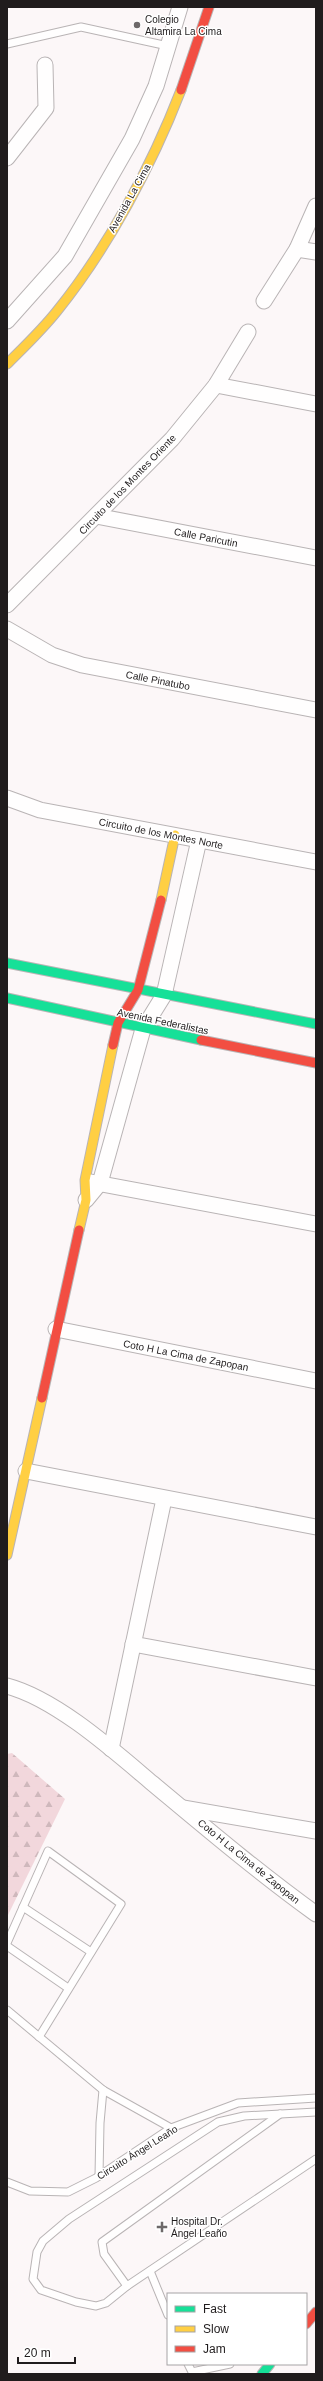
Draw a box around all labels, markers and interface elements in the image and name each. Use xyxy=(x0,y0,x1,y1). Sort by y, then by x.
place label: Colegio Altamira La Cima xyxy=(145,14,222,37)
marker: Colegio Altamira La Cima xyxy=(132,20,142,30)
street label: Avenida La Cima xyxy=(106,162,153,234)
street label: Circuito de los Montes Oriente xyxy=(77,432,178,537)
street label: Calle Paricutin xyxy=(173,526,239,549)
street label: Calle Pinatubo xyxy=(125,669,191,692)
street label: Circuito de los Montes Norte xyxy=(98,816,224,851)
street label: Avenida Federalistas xyxy=(116,1006,210,1037)
street label: Coto H La Cima de Zapopan xyxy=(122,1338,249,1373)
street label: Coto H La Cima de Zapopan xyxy=(196,1817,302,1906)
street label: Circuito Ángel Leaño xyxy=(94,2122,180,2182)
place label: Hospital Dr. Ángel Leaño xyxy=(171,2216,228,2239)
marker: Hospital Dr. Ángel Leaño xyxy=(156,2221,168,2233)
legend xyxy=(167,2293,307,2365)
text: Fast xyxy=(203,2302,227,2316)
text: Slow xyxy=(203,2322,229,2336)
scale bar xyxy=(18,2339,75,2365)
text: Jam xyxy=(203,2342,226,2356)
text: 20 m xyxy=(24,2346,51,2360)

